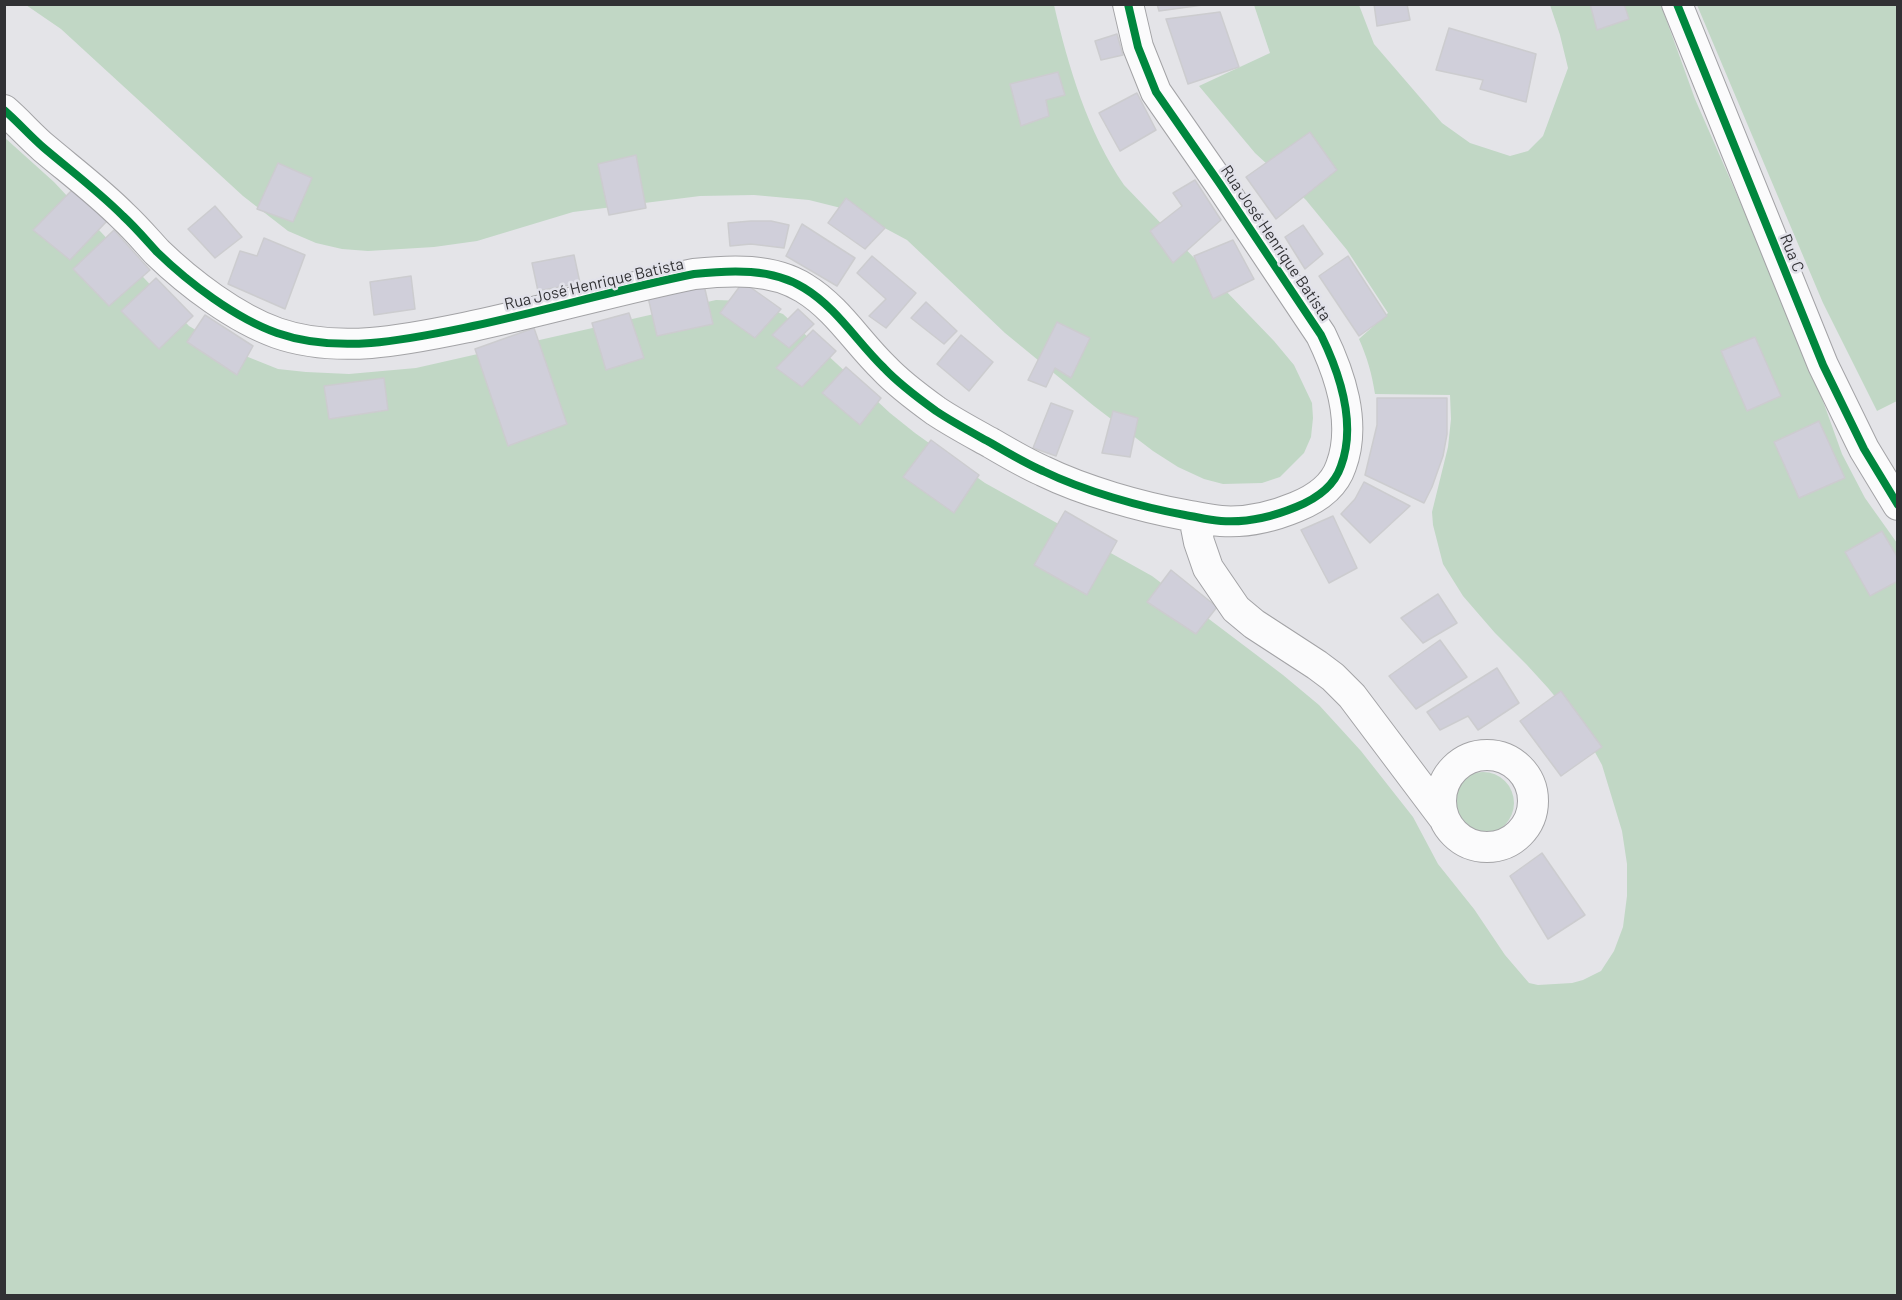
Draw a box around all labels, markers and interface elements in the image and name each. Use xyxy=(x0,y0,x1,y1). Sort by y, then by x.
street label: Rua José Henrique Batista xyxy=(1217,162,1335,324)
street label: Rua C xyxy=(1776,231,1808,275)
street label: Rua José Henrique Batista xyxy=(502,254,686,314)

